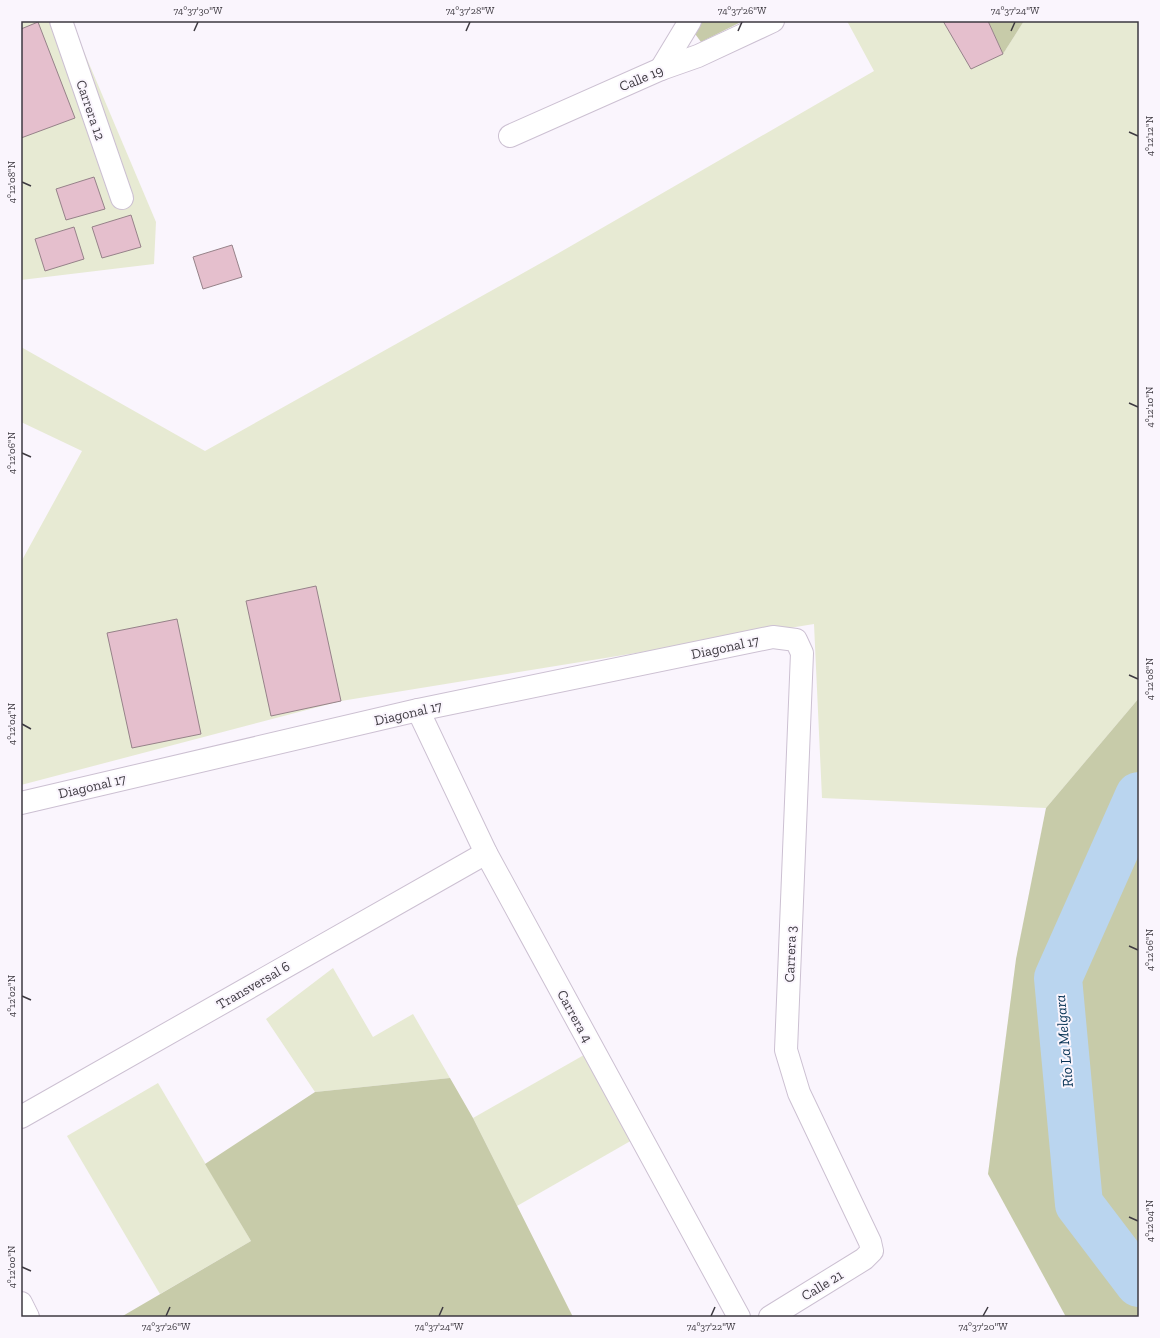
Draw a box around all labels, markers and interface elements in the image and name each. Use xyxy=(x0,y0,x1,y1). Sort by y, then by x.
text: 74°37'30"W xyxy=(174,5,223,17)
text: 74°37'28"W xyxy=(446,5,495,17)
text: 74°37'26"W xyxy=(718,5,767,17)
text: 74°37'24"W xyxy=(991,5,1040,17)
street label: Calle 19 xyxy=(617,62,666,95)
street label: Carrera 12 xyxy=(72,78,109,143)
text: 4°12'12"N xyxy=(1144,115,1156,156)
text: 4°12'08"N xyxy=(6,160,18,203)
text: 4°12'10"N xyxy=(1144,386,1156,427)
text: 4°12'06"N xyxy=(6,431,18,474)
street label: Diagonal 17 xyxy=(690,632,761,663)
text: 4°12'08"N xyxy=(1144,657,1156,700)
street label: Diagonal 17 xyxy=(373,697,444,730)
text: 4°12'04"N xyxy=(6,702,18,745)
street label: Diagonal 17 xyxy=(57,770,128,803)
street label: Carrera 3 xyxy=(781,925,800,983)
text: 4°12'06"N xyxy=(1144,928,1156,971)
street label: Transversal 6 xyxy=(214,958,293,1013)
text: 4°12'02"N xyxy=(6,974,18,1017)
street label: Carrera 4 xyxy=(553,987,596,1046)
water label: Río La Melgara xyxy=(1051,994,1077,1088)
text: 4°12'04"N xyxy=(1144,1199,1156,1242)
text: 4°12'00"N xyxy=(6,1245,18,1288)
street label: Calle 21 xyxy=(798,1266,847,1304)
text: 74°37'26"W xyxy=(142,1321,191,1333)
text: 74°37'24"W xyxy=(415,1321,464,1333)
text: 74°37'22"W xyxy=(687,1321,736,1333)
text: 74°37'20"W xyxy=(958,1321,1008,1333)

